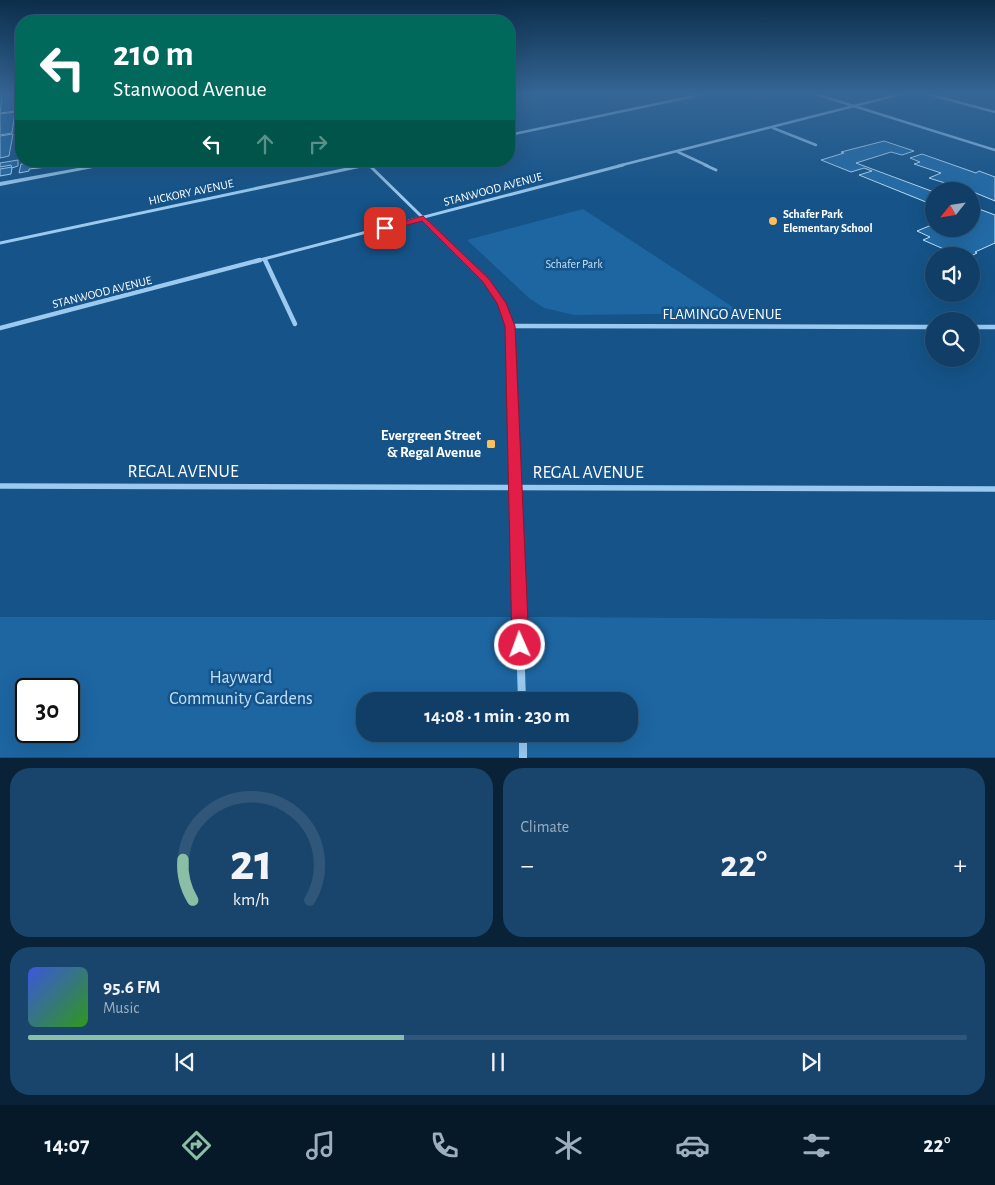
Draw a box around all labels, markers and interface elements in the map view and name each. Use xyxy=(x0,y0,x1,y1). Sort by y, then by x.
icon: left xyxy=(30,35,95,100)
text: 210 m xyxy=(113,37,194,72)
text: Stanwood Avenue xyxy=(113,78,267,100)
icon: left xyxy=(198,130,226,158)
icon: ahead xyxy=(251,130,279,158)
icon: right xyxy=(304,130,332,158)
street label: STANWOOD AVENUE xyxy=(442,170,544,208)
street label: HICKORY AVENUE xyxy=(147,177,235,207)
north arrow xyxy=(925,182,980,238)
map controls xyxy=(925,182,980,367)
pin xyxy=(364,207,406,249)
place label: Schafer Park Elementary School xyxy=(783,208,873,235)
icon: arrive xyxy=(371,214,399,242)
marker: Schafer Park Elementary School xyxy=(767,215,779,227)
button: sound xyxy=(925,247,980,302)
park label: Schafer Park xyxy=(545,258,603,270)
street label: STANWOOD AVENUE xyxy=(51,274,153,310)
street label: FLAMINGO AVENUE xyxy=(662,307,782,322)
button: search xyxy=(925,312,980,367)
place label: Evergreen Street & Regal Avenue xyxy=(381,428,481,460)
marker: Evergreen Street & Regal Avenue xyxy=(485,438,497,450)
street label: REGAL AVENUE xyxy=(127,463,239,481)
street label: REGAL AVENUE xyxy=(532,464,644,482)
position arrow xyxy=(493,618,545,670)
park label: Hayward Community Gardens xyxy=(169,669,313,708)
speed limit sign: 30 xyxy=(15,678,80,743)
text: 14:08 · 1 min · 230 m xyxy=(424,707,570,726)
text: Climate xyxy=(521,819,569,835)
text: 21 xyxy=(230,837,273,889)
text: 22° xyxy=(720,846,767,884)
text: − xyxy=(521,852,534,880)
text: + xyxy=(954,852,967,880)
text: km/h xyxy=(233,891,270,909)
text: 95.6 FM xyxy=(103,978,160,997)
text: Music xyxy=(103,1000,139,1016)
icon: previous xyxy=(171,1048,199,1076)
icon: pause xyxy=(484,1048,512,1076)
icon: next xyxy=(797,1048,825,1076)
icon: directions xyxy=(179,1128,214,1163)
icon: music xyxy=(303,1128,338,1163)
icon: phone xyxy=(427,1128,462,1163)
icon: climate xyxy=(551,1128,586,1163)
icon: car xyxy=(675,1128,710,1163)
icon: filters xyxy=(799,1128,834,1163)
text: 14:07 xyxy=(45,1134,90,1156)
text: 22° xyxy=(923,1134,950,1156)

